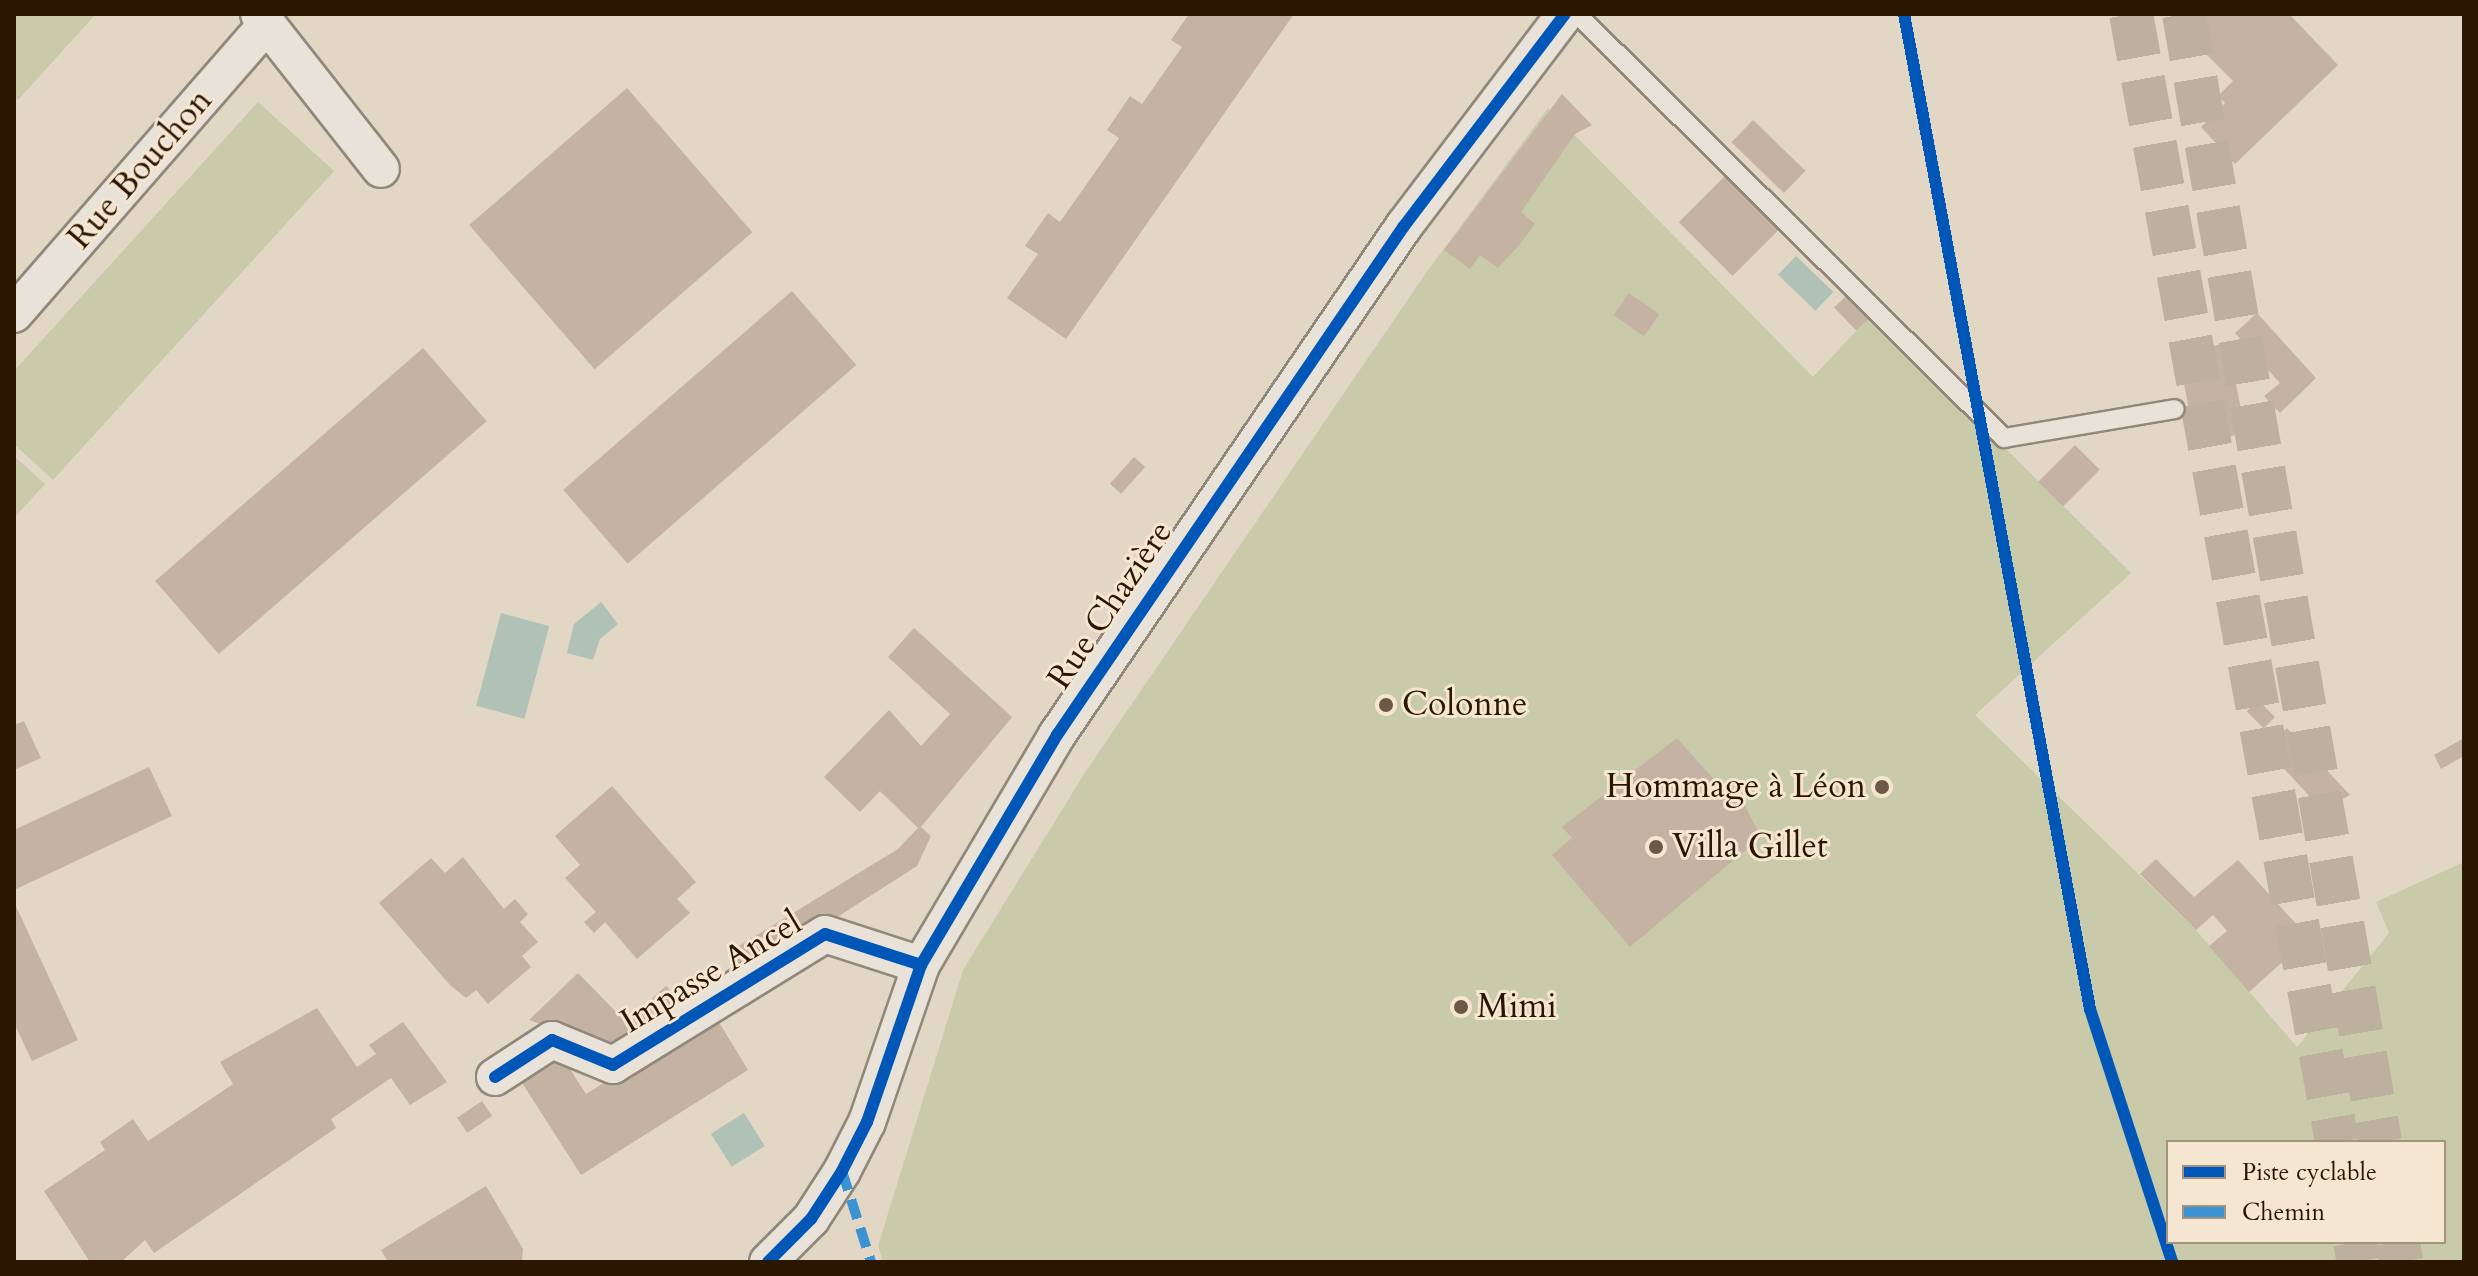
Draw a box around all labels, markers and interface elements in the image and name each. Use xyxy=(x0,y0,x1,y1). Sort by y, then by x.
street label: Rue Bouchon xyxy=(59,81,221,257)
street label: Rue Chazière xyxy=(1039,513,1181,697)
place label: Colonne xyxy=(1402,685,1527,725)
marker: Colonne xyxy=(1377,696,1395,714)
place label: Hommage à Léon xyxy=(1606,767,1866,807)
marker: Hommage à Léon xyxy=(1873,778,1891,796)
place label: Villa Gillet xyxy=(1672,827,1828,867)
marker: Villa Gillet xyxy=(1647,838,1665,856)
street label: Impasse Ancel xyxy=(613,902,809,1042)
place label: Mimi xyxy=(1477,987,1557,1027)
marker: Mimi xyxy=(1452,998,1470,1016)
legend xyxy=(2166,1140,2446,1244)
text: Piste cyclable xyxy=(2242,1156,2377,1189)
text: Chemin xyxy=(2242,1196,2325,1229)

